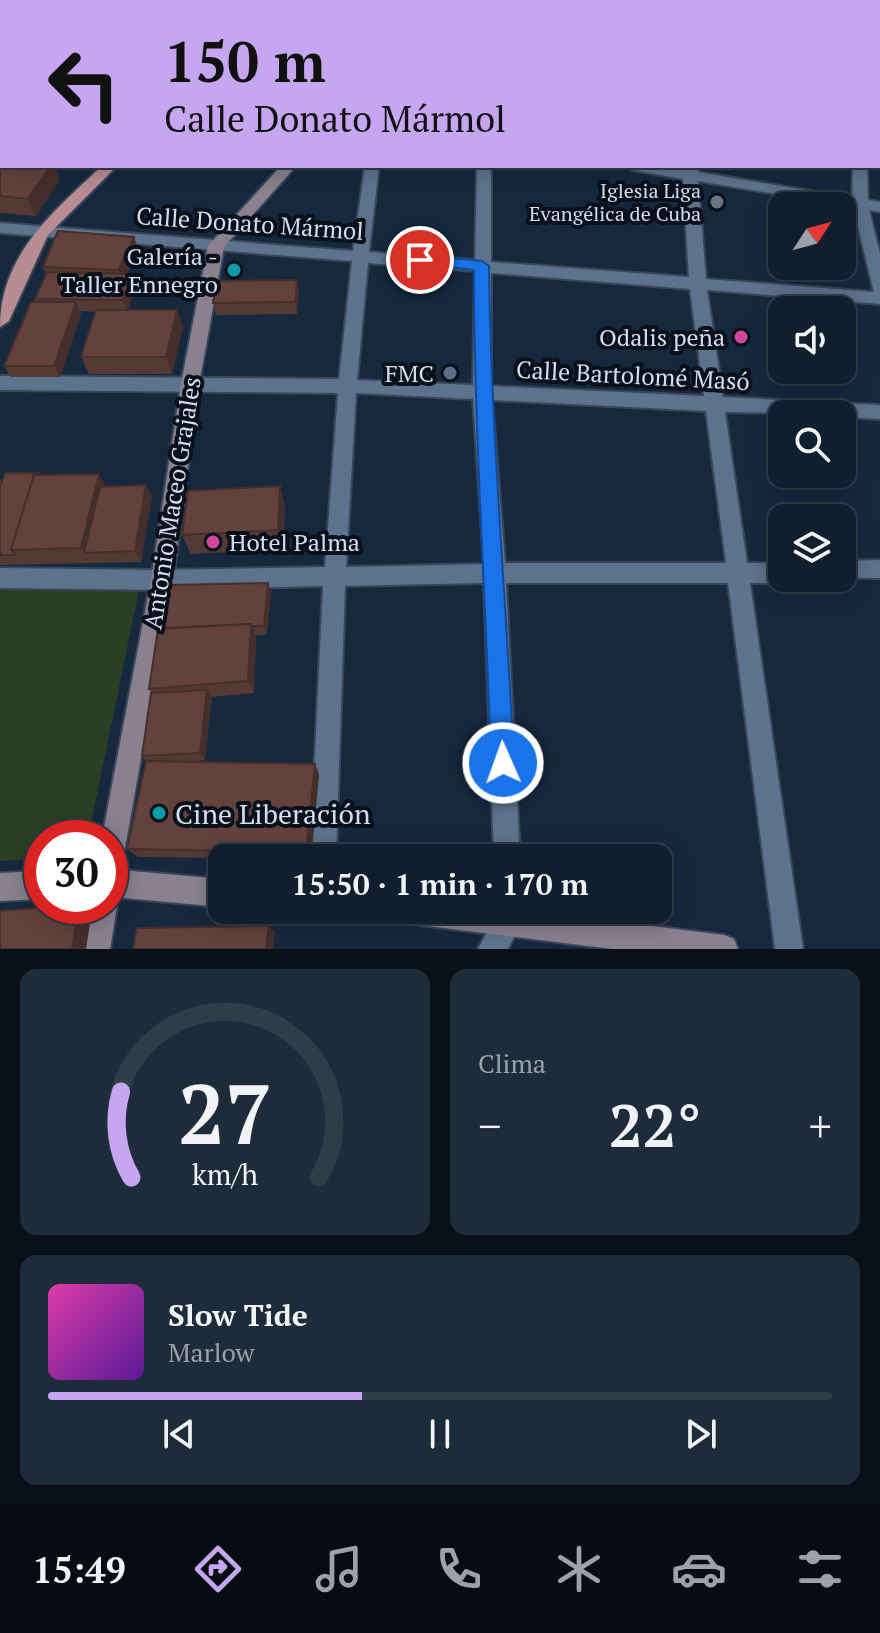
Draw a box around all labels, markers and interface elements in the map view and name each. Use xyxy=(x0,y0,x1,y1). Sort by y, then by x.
text: 150 m xyxy=(164,24,326,98)
icon: left xyxy=(32,32,136,136)
text: Calle Donato Mármol xyxy=(164,95,506,142)
place label: Iglesia Liga Evangélica de Cuba xyxy=(529,177,701,227)
north arrow xyxy=(768,192,856,280)
map controls xyxy=(768,192,856,592)
marker: Iglesia Liga Evangélica de Cuba xyxy=(708,193,726,211)
street label: Calle Donato Mármol xyxy=(135,199,365,247)
pin xyxy=(386,226,454,294)
icon: arrive xyxy=(398,238,442,282)
place label: Galería - Taller Ennegro xyxy=(61,240,218,300)
marker: Galería - Taller Ennegro xyxy=(225,261,243,279)
button: sound xyxy=(768,296,856,384)
place label: Odalis peña xyxy=(599,321,725,353)
marker: Odalis peña xyxy=(732,328,750,346)
street label: Calle Bartolomé Masó xyxy=(515,353,751,397)
place label: FMC xyxy=(385,357,434,389)
marker: FMC xyxy=(441,364,459,382)
street label: Antonio Maceo Grajales xyxy=(136,375,208,631)
button: search xyxy=(768,400,856,488)
button: layers xyxy=(768,504,856,592)
place label: Hotel Palma xyxy=(229,526,360,558)
marker: Hotel Palma xyxy=(204,533,222,551)
position arrow xyxy=(461,721,545,805)
place label: Cine Liberación xyxy=(175,795,371,832)
marker: Cine Liberación xyxy=(150,804,168,822)
speed limit sign: 30 xyxy=(24,820,128,924)
text: 15:50 · 1 min · 170 m xyxy=(292,864,588,904)
text: Clima xyxy=(478,1046,546,1080)
text: 27 xyxy=(178,1058,272,1168)
text: 22° xyxy=(609,1085,701,1164)
text: − xyxy=(478,1096,501,1155)
text: + xyxy=(809,1096,832,1155)
text: km/h xyxy=(192,1155,258,1193)
text: Slow Tide xyxy=(168,1295,308,1335)
text: Marlow xyxy=(168,1335,254,1369)
icon: previous xyxy=(157,1412,201,1456)
icon: pause xyxy=(418,1412,462,1456)
icon: next xyxy=(679,1412,723,1456)
icon: directions xyxy=(190,1541,246,1597)
icon: music xyxy=(311,1541,367,1597)
icon: phone xyxy=(431,1541,487,1597)
icon: climate xyxy=(551,1541,607,1597)
icon: car xyxy=(671,1541,727,1597)
icon: filters xyxy=(792,1541,848,1597)
text: 15:49 xyxy=(32,1546,126,1593)

